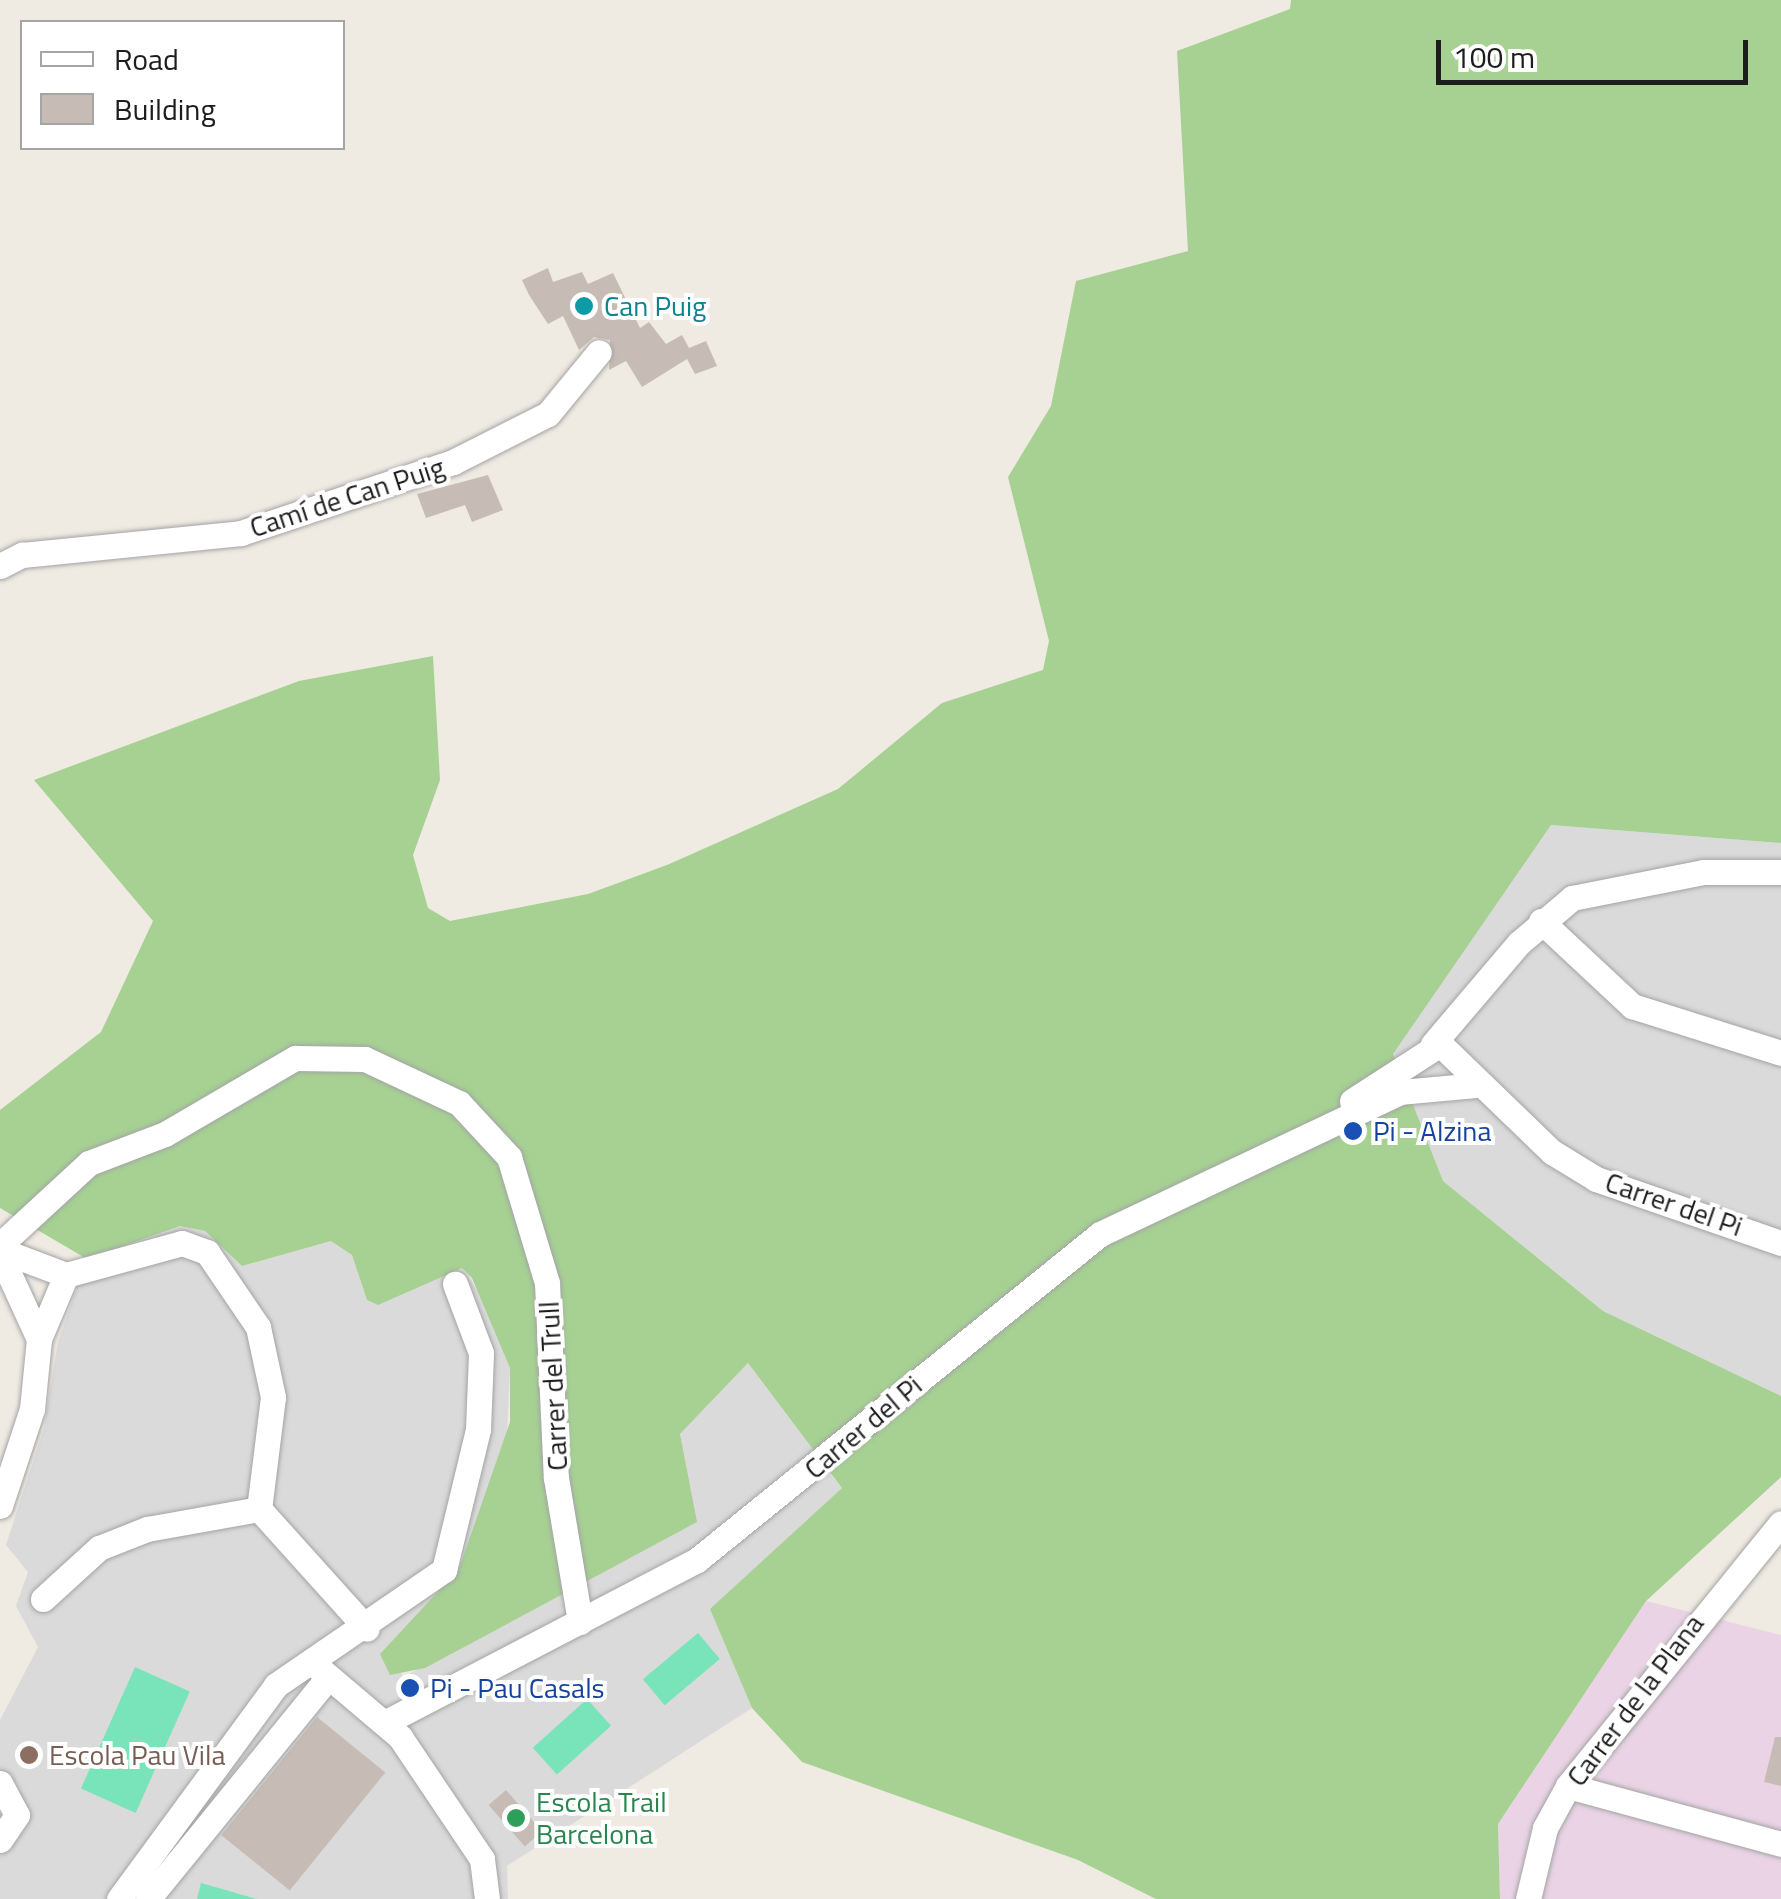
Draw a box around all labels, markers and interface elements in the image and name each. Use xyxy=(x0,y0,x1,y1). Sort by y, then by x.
legend xyxy=(20,20,345,150)
scale bar xyxy=(1441,20,1754,82)
text: 100 m xyxy=(1453,34,1535,80)
text: Road xyxy=(114,36,179,82)
text: Building xyxy=(114,86,216,132)
place label: Can Puig xyxy=(604,289,706,323)
marker: Can Puig xyxy=(573,295,595,317)
street label: Camí de Can Puig xyxy=(246,450,448,544)
place label: Pi - Alzina xyxy=(1373,1114,1491,1148)
marker: Pi - Alzina xyxy=(1342,1120,1364,1142)
street label: Carrer del Pi xyxy=(1601,1165,1747,1243)
street label: Carrer del Trull xyxy=(532,1300,574,1472)
street label: Carrer del Pi xyxy=(798,1368,928,1486)
street label: Carrer de la Plana xyxy=(1560,1608,1710,1792)
place label: Pi - Pau Casals xyxy=(430,1671,605,1705)
marker: Pi - Pau Casals xyxy=(399,1677,421,1699)
place label: Escola Pau Vila xyxy=(49,1738,225,1772)
marker: Escola Pau Vila xyxy=(18,1744,40,1766)
place label: Escola Trail Barcelona xyxy=(536,1785,667,1851)
marker: Escola Trail Barcelona xyxy=(505,1807,527,1829)

